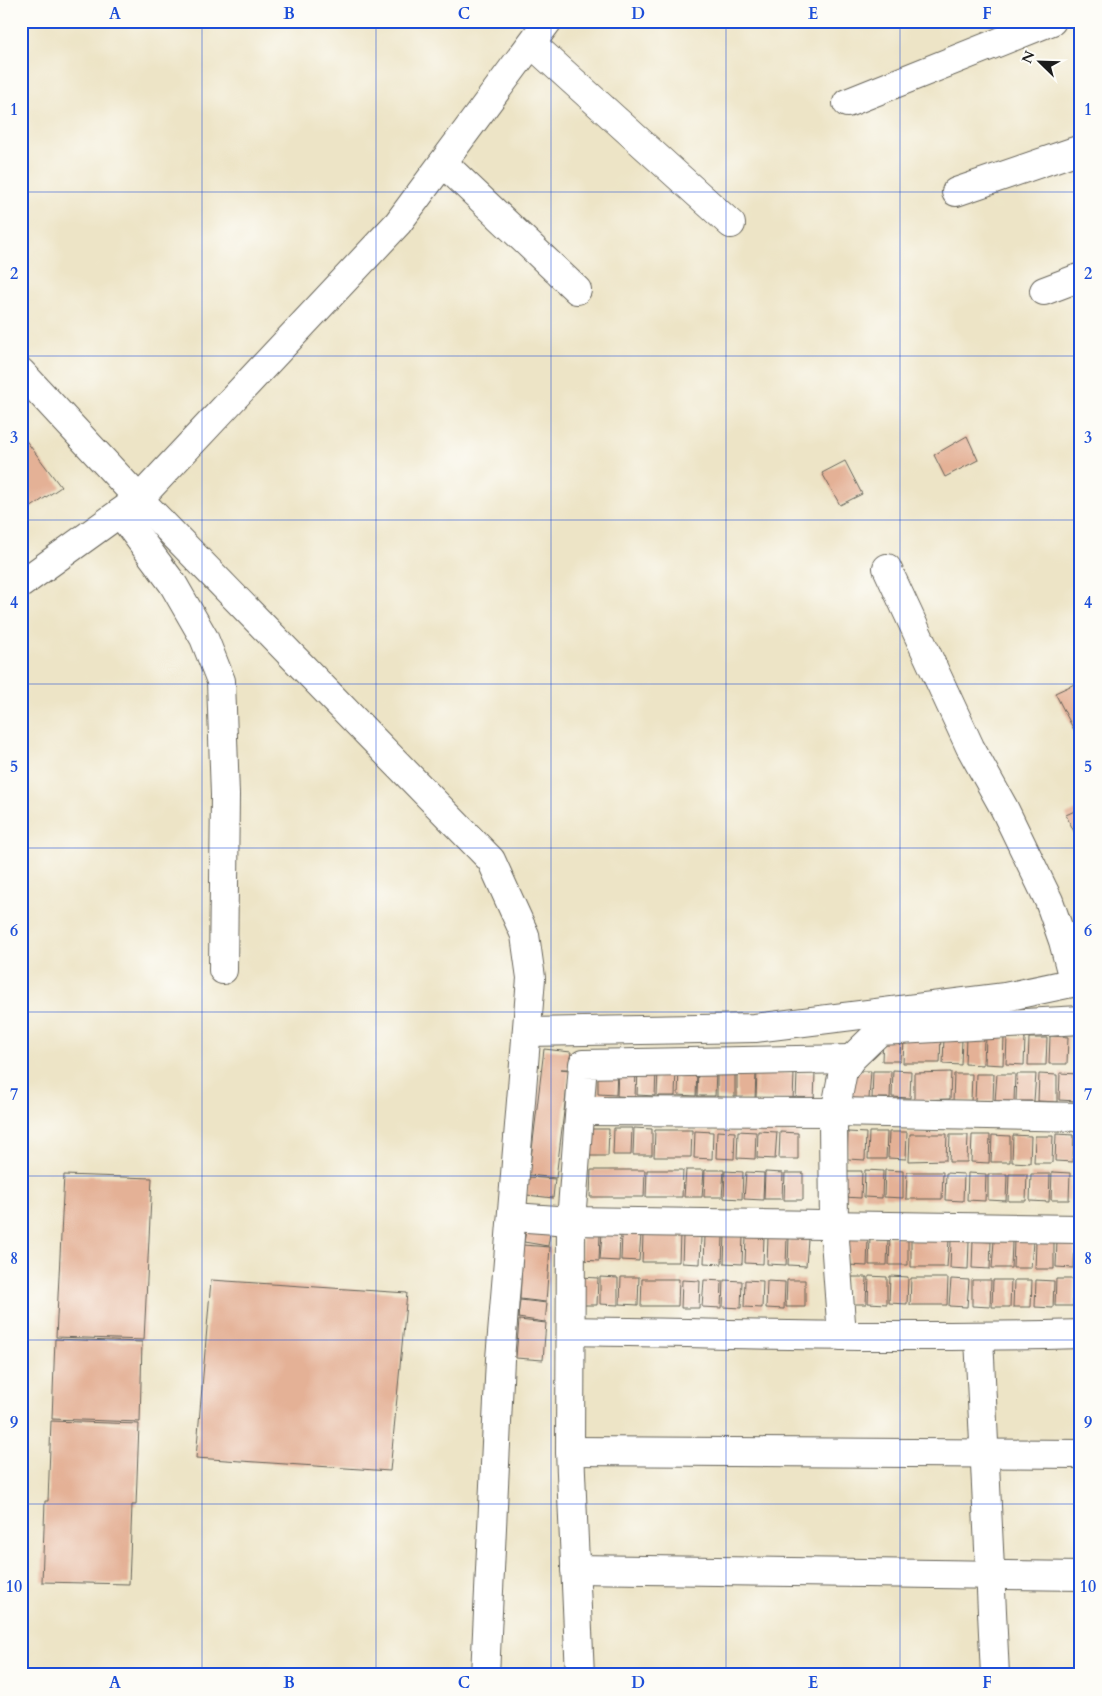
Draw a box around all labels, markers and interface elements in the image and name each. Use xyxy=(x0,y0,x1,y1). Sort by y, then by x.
text: A xyxy=(109,3,121,25)
text: B xyxy=(283,3,295,25)
text: C xyxy=(458,3,470,25)
text: D xyxy=(631,3,645,25)
text: E xyxy=(808,3,818,25)
text: F xyxy=(982,3,992,25)
north arrow xyxy=(1014,38,1064,88)
text: N xyxy=(1017,48,1040,66)
text: 1 xyxy=(10,99,18,121)
text: 1 xyxy=(1084,99,1092,121)
text: 2 xyxy=(10,263,18,285)
text: 2 xyxy=(1084,263,1092,285)
text: 3 xyxy=(10,427,18,449)
text: 3 xyxy=(1084,427,1092,449)
text: 4 xyxy=(10,592,18,614)
text: 4 xyxy=(1084,592,1092,614)
text: 5 xyxy=(10,756,18,778)
text: 5 xyxy=(1084,756,1092,778)
text: 6 xyxy=(10,920,18,942)
text: 6 xyxy=(1084,920,1092,942)
text: 7 xyxy=(10,1084,18,1106)
text: 7 xyxy=(1084,1084,1092,1106)
text: 8 xyxy=(10,1248,18,1270)
text: 8 xyxy=(1084,1248,1092,1270)
text: 9 xyxy=(10,1412,18,1434)
text: 9 xyxy=(1084,1412,1092,1434)
text: 10 xyxy=(6,1576,22,1598)
text: 10 xyxy=(1080,1576,1096,1598)
text: A xyxy=(109,1672,121,1694)
text: B xyxy=(283,1672,295,1694)
text: C xyxy=(458,1672,470,1694)
text: D xyxy=(631,1672,645,1694)
text: E xyxy=(808,1672,818,1694)
text: F xyxy=(982,1672,992,1694)

